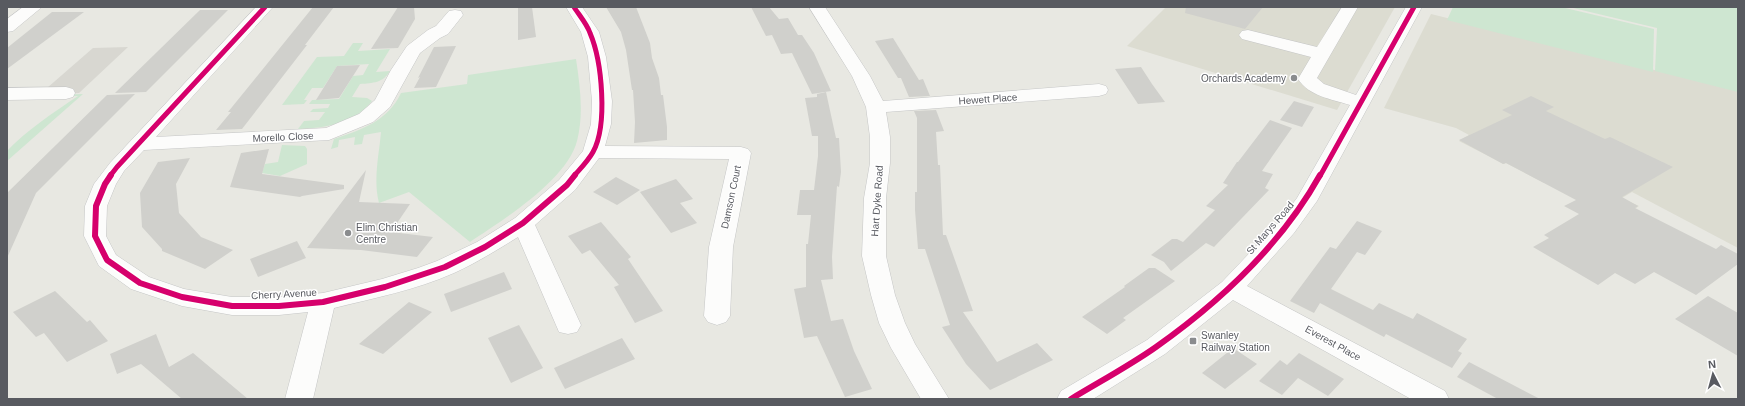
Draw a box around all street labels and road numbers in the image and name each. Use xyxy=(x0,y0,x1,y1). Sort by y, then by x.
street label: Hewett Place xyxy=(958,91,1018,107)
street label: Morello Close xyxy=(252,130,314,144)
street label: Damson Court xyxy=(719,164,743,230)
street label: Hart Dyke Road xyxy=(869,165,885,237)
street label: St Marys Road xyxy=(1244,199,1296,257)
street label: Cherry Avenue xyxy=(251,287,318,301)
street label: Everest Place xyxy=(1303,323,1363,363)

